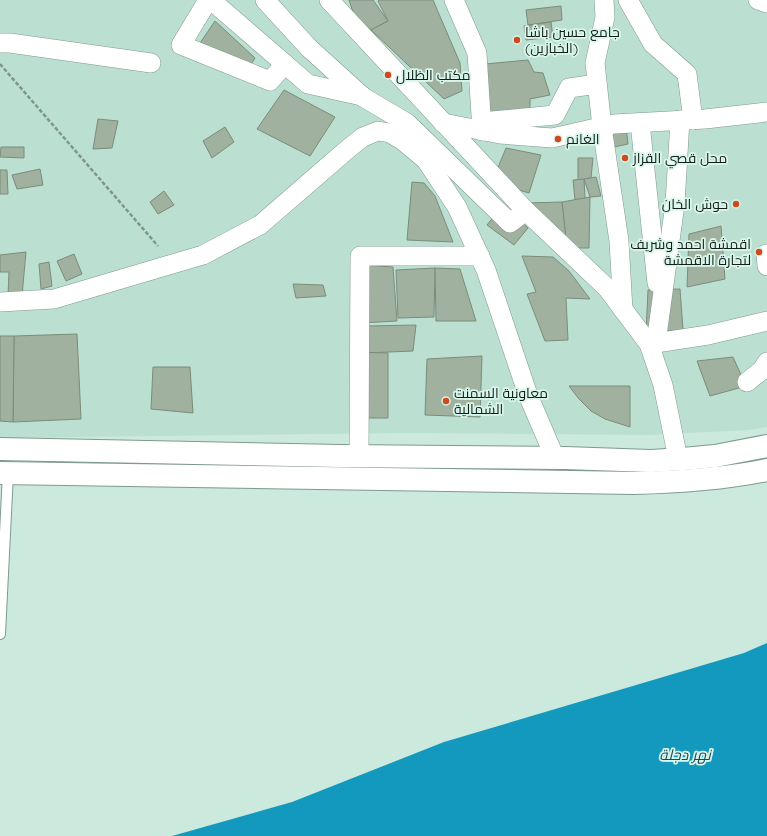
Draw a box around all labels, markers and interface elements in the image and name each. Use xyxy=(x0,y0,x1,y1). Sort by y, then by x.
place label: جامع حسين باشا (الخبازين) xyxy=(525,23,620,57)
marker: جامع حسين باشا (الخبازين) xyxy=(512,35,522,45)
place label: مكتب الظلال xyxy=(396,66,470,84)
marker: مكتب الظلال xyxy=(383,70,393,80)
place label: الغانم xyxy=(566,130,600,149)
marker: الغانم xyxy=(553,134,563,144)
place label: محل قصي القزاز xyxy=(632,149,727,169)
marker: محل قصي القزاز xyxy=(620,153,630,163)
place label: حوش الخان xyxy=(662,195,728,213)
marker: حوش الخان xyxy=(731,199,741,209)
place label: اقمشة احمد وشريف لتجارة الاقمشة xyxy=(630,235,751,269)
marker: اقمشة احمد وشريف لتجارة الاقمشة xyxy=(754,247,764,257)
place label: معاونية السمنت الشمالية xyxy=(454,384,548,418)
marker: معاونية السمنت الشمالية xyxy=(441,396,451,406)
water label: نهر دجلة xyxy=(659,745,713,764)

